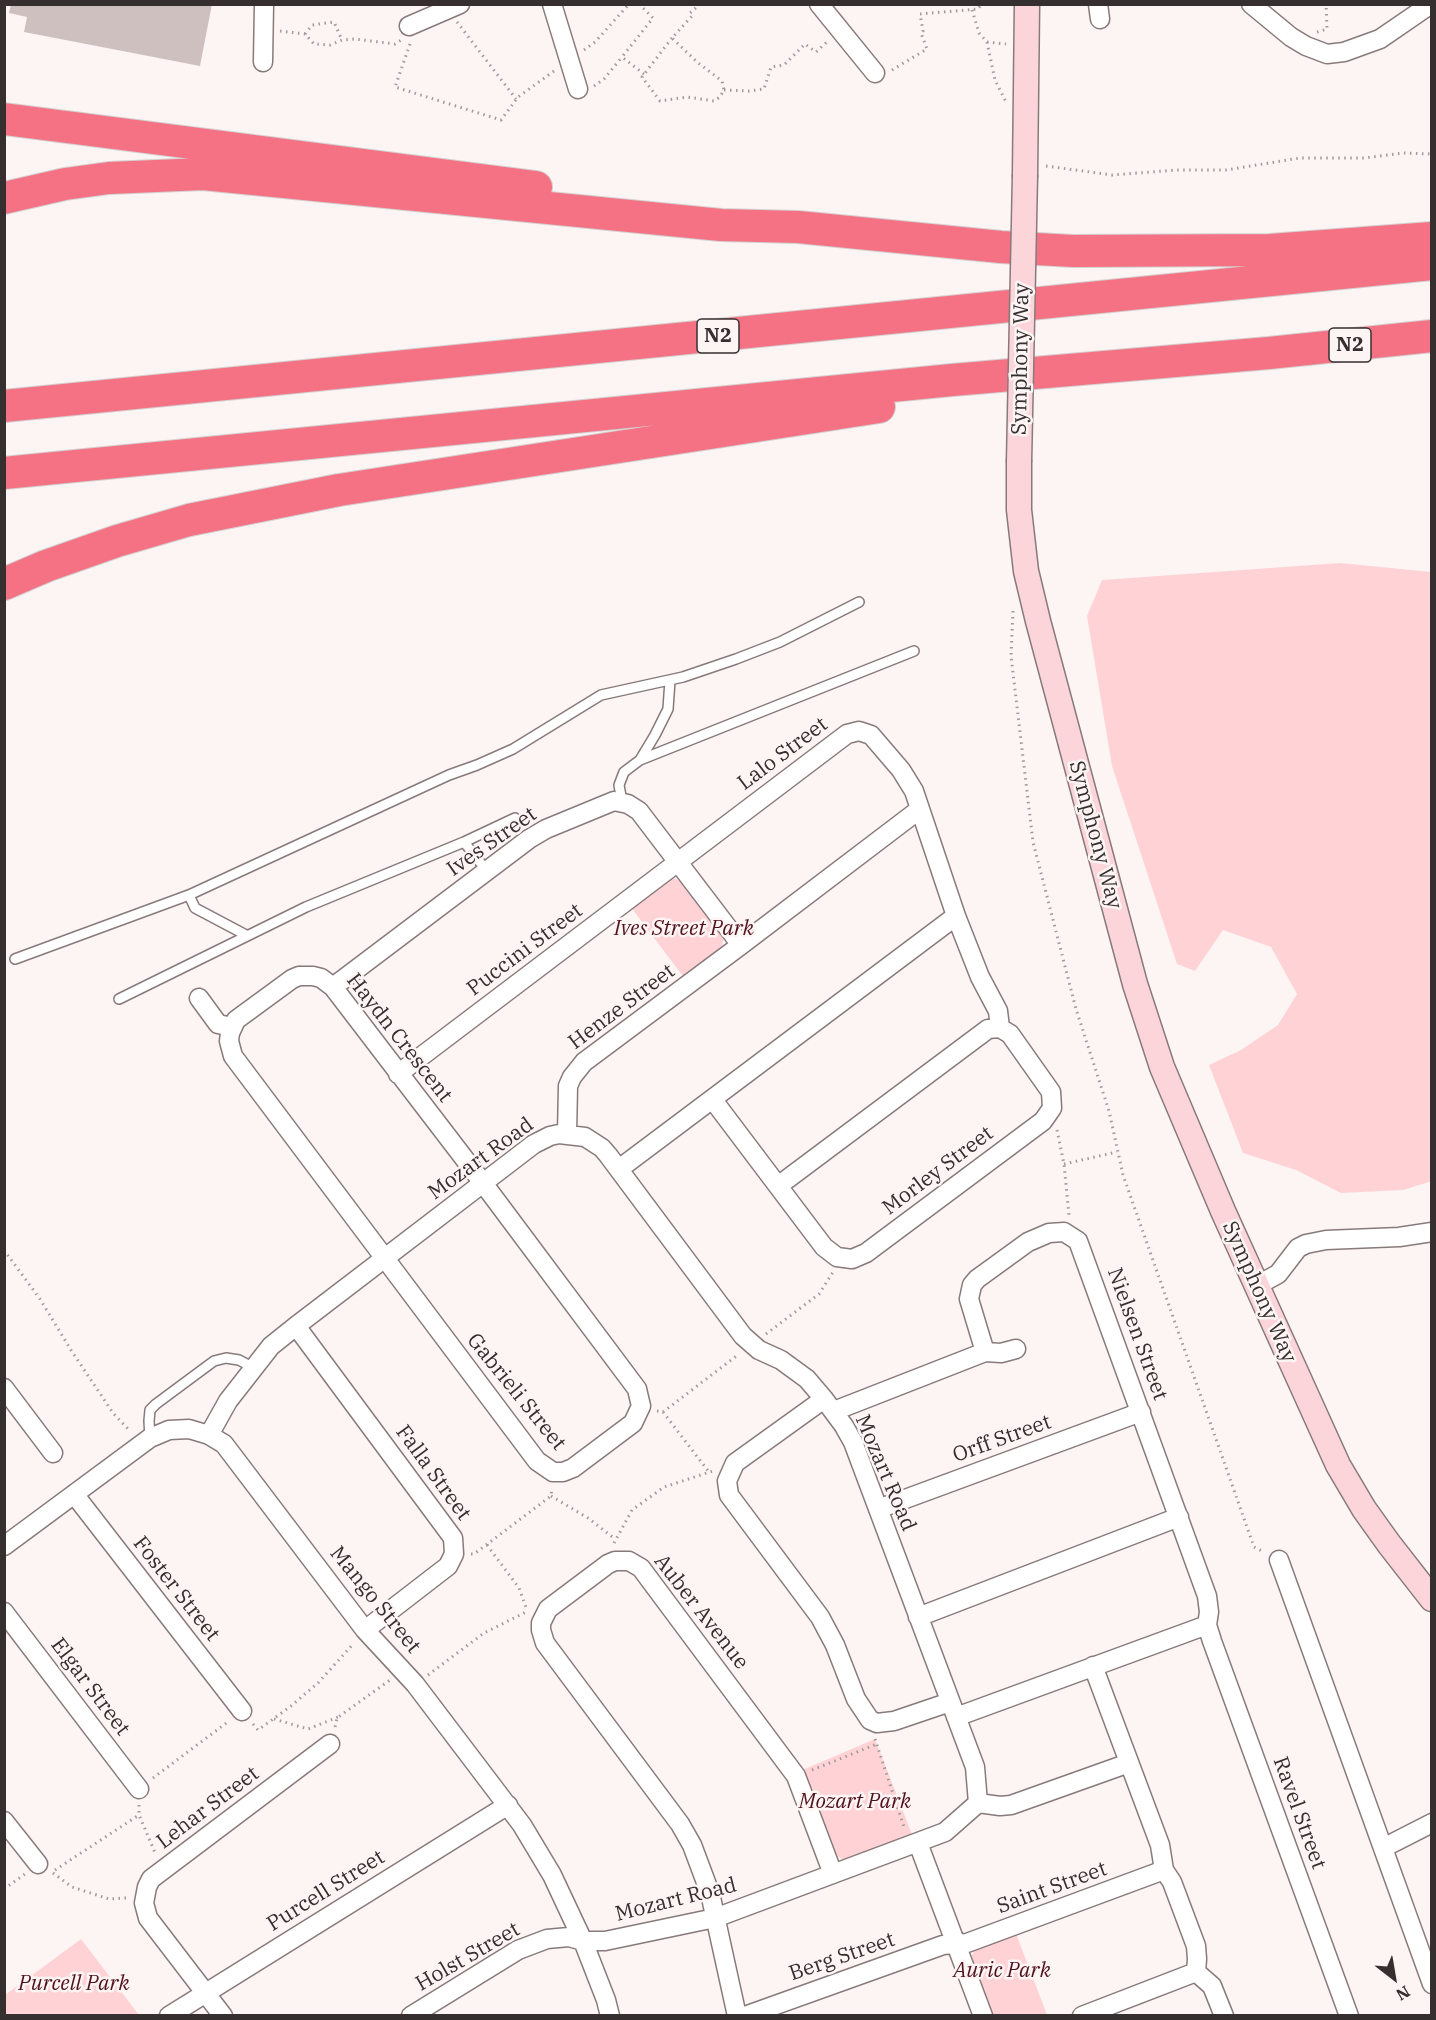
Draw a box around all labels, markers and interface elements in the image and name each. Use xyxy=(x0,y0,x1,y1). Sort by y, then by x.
street label: Symphony Way xyxy=(1007,283,1035,435)
road number: N2 xyxy=(697,319,739,353)
road number: N2 xyxy=(1329,328,1371,362)
street label: Lalo Street xyxy=(733,712,833,796)
street label: Symphony Way xyxy=(1063,758,1127,912)
street label: Ives Street xyxy=(442,802,542,882)
street label: Puccini Street xyxy=(462,898,588,1002)
park label: Ives Street Park xyxy=(614,916,754,942)
street label: Henze Street xyxy=(564,959,680,1055)
street label: Haydn Crescent xyxy=(341,968,457,1108)
street label: Mozart Road xyxy=(423,1112,539,1206)
street label: Morley Street xyxy=(878,1121,998,1221)
street label: Symphony Way xyxy=(1217,1217,1301,1367)
street label: Nielsen Street xyxy=(1101,1264,1173,1404)
street label: Gabrieli Street xyxy=(461,1328,571,1456)
street label: Orff Street xyxy=(949,1410,1055,1468)
street label: Mozart Road xyxy=(849,1411,921,1535)
street label: Falla Street xyxy=(390,1420,476,1526)
street label: Foster Street xyxy=(127,1532,225,1646)
street label: Mango Street xyxy=(324,1541,426,1659)
street label: Auber Avenue xyxy=(648,1549,754,1675)
street label: Elgar Street xyxy=(45,1633,135,1741)
street label: Ravel Street xyxy=(1267,1753,1331,1873)
street label: Lehar Street xyxy=(152,1761,264,1855)
park label: Mozart Park xyxy=(799,1789,911,1815)
street label: Purcell Street xyxy=(263,1845,389,1937)
street label: Saint Street xyxy=(994,1856,1110,1920)
street label: Mozart Road xyxy=(613,1873,739,1927)
street label: Holst Street xyxy=(411,1917,525,1997)
street label: Berg Street xyxy=(786,1927,898,1987)
north arrow xyxy=(1364,1948,1424,2008)
park label: Auric Park xyxy=(953,1958,1051,1984)
park label: Purcell Park xyxy=(18,1971,130,1997)
text: N xyxy=(1393,1982,1414,2005)

